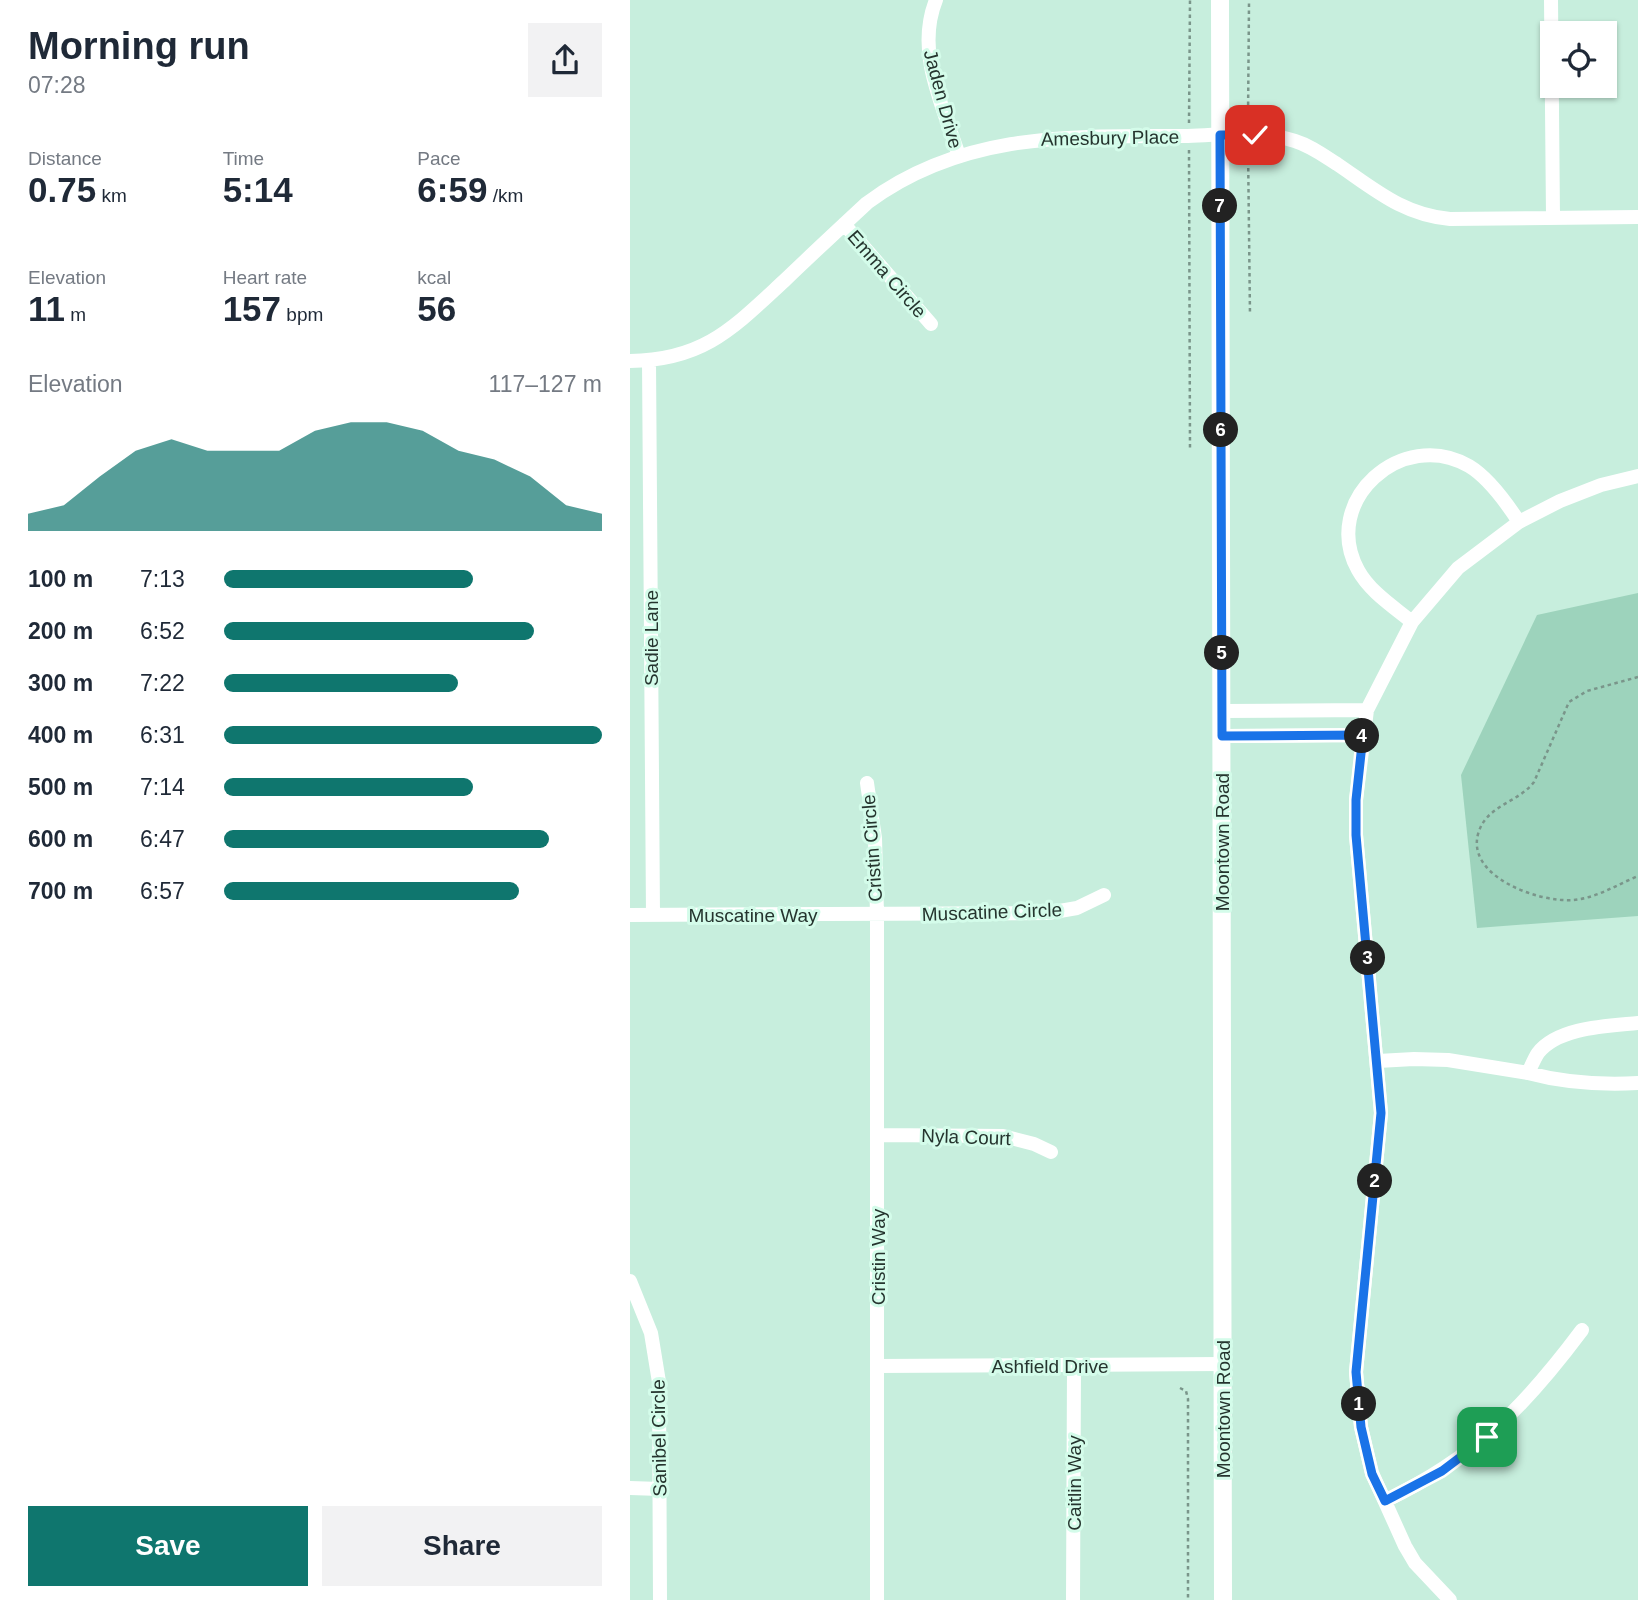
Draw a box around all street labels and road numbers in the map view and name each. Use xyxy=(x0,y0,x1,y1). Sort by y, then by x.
street label: Jaden Drive xyxy=(920,47,966,151)
street label: Amesbury Place xyxy=(1041,126,1179,150)
street label: Emma Circle xyxy=(843,226,931,322)
street label: Sadie Lane xyxy=(641,590,662,686)
street label: Moontown Road xyxy=(1212,773,1233,911)
street label: Cristin Circle xyxy=(858,794,886,902)
street label: Muscatine Circle xyxy=(921,899,1063,925)
street label: Muscatine Way xyxy=(688,905,818,926)
street label: Nyla Court xyxy=(921,1125,1012,1149)
street label: Cristin Way xyxy=(868,1208,889,1305)
street label: Moontown Road xyxy=(1213,1340,1234,1478)
street label: Ashfield Drive xyxy=(991,1356,1109,1377)
street label: Sanibel Circle xyxy=(647,1379,671,1497)
street label: Caitlin Way xyxy=(1064,1435,1085,1531)

